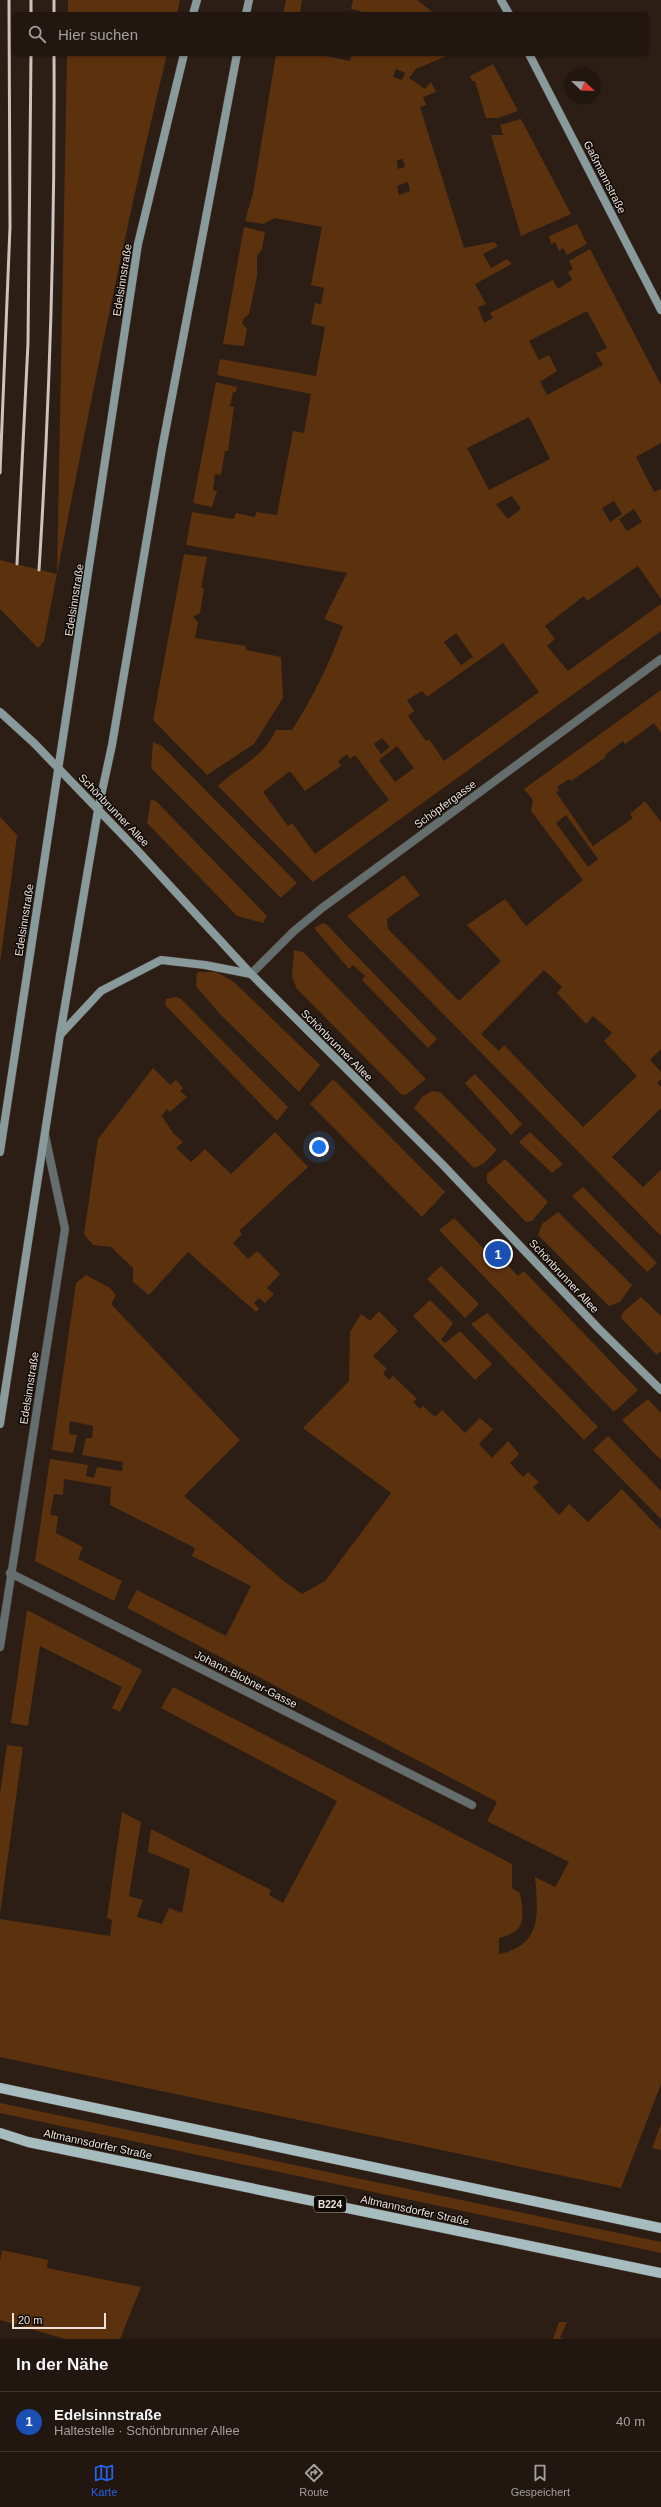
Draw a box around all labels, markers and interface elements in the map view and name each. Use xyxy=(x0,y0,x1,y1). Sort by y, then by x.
search box xyxy=(12,12,649,56)
icon: search xyxy=(26,23,48,45)
text: Hier suchen xyxy=(58,26,138,43)
north arrow xyxy=(565,68,601,104)
street label: Gaßmannstraße xyxy=(581,139,629,215)
street label: Edelsinnstraße xyxy=(110,243,134,317)
street label: Edelsinnstraße xyxy=(62,563,86,637)
street label: Schönbrunner Allee xyxy=(76,771,152,849)
street label: Schöpfergasse xyxy=(412,778,478,830)
street label: Edelsinnstraße xyxy=(12,883,36,957)
street label: Schönbrunner Allee xyxy=(299,1007,375,1083)
your location xyxy=(309,1137,329,1157)
street label: Schönbrunner Allee xyxy=(527,1237,601,1315)
pin: 1 xyxy=(485,1239,511,1269)
street label: Edelsinnstraße xyxy=(17,1351,41,1425)
street label: Johann-Blobner-Gasse xyxy=(193,1648,299,1710)
street label: Altmannsdorfer Straße xyxy=(43,2127,153,2161)
street label: Altmannsdorfer Straße xyxy=(360,2193,470,2227)
road number: B224 xyxy=(314,2196,346,2212)
scale bar xyxy=(12,2311,106,2330)
text: 20 m xyxy=(18,2314,42,2326)
text: In der Nähe xyxy=(16,2355,109,2374)
text: Edelsinnstraße xyxy=(54,2406,162,2423)
text: 1 xyxy=(25,2414,33,2429)
text: 40 m xyxy=(616,2414,645,2429)
text: Haltestelle · Schönbrunner Allee xyxy=(54,2423,240,2438)
tab: Karte xyxy=(91,2462,117,2498)
tab: Route xyxy=(299,2462,329,2498)
tab: Gespeichert xyxy=(511,2462,570,2498)

